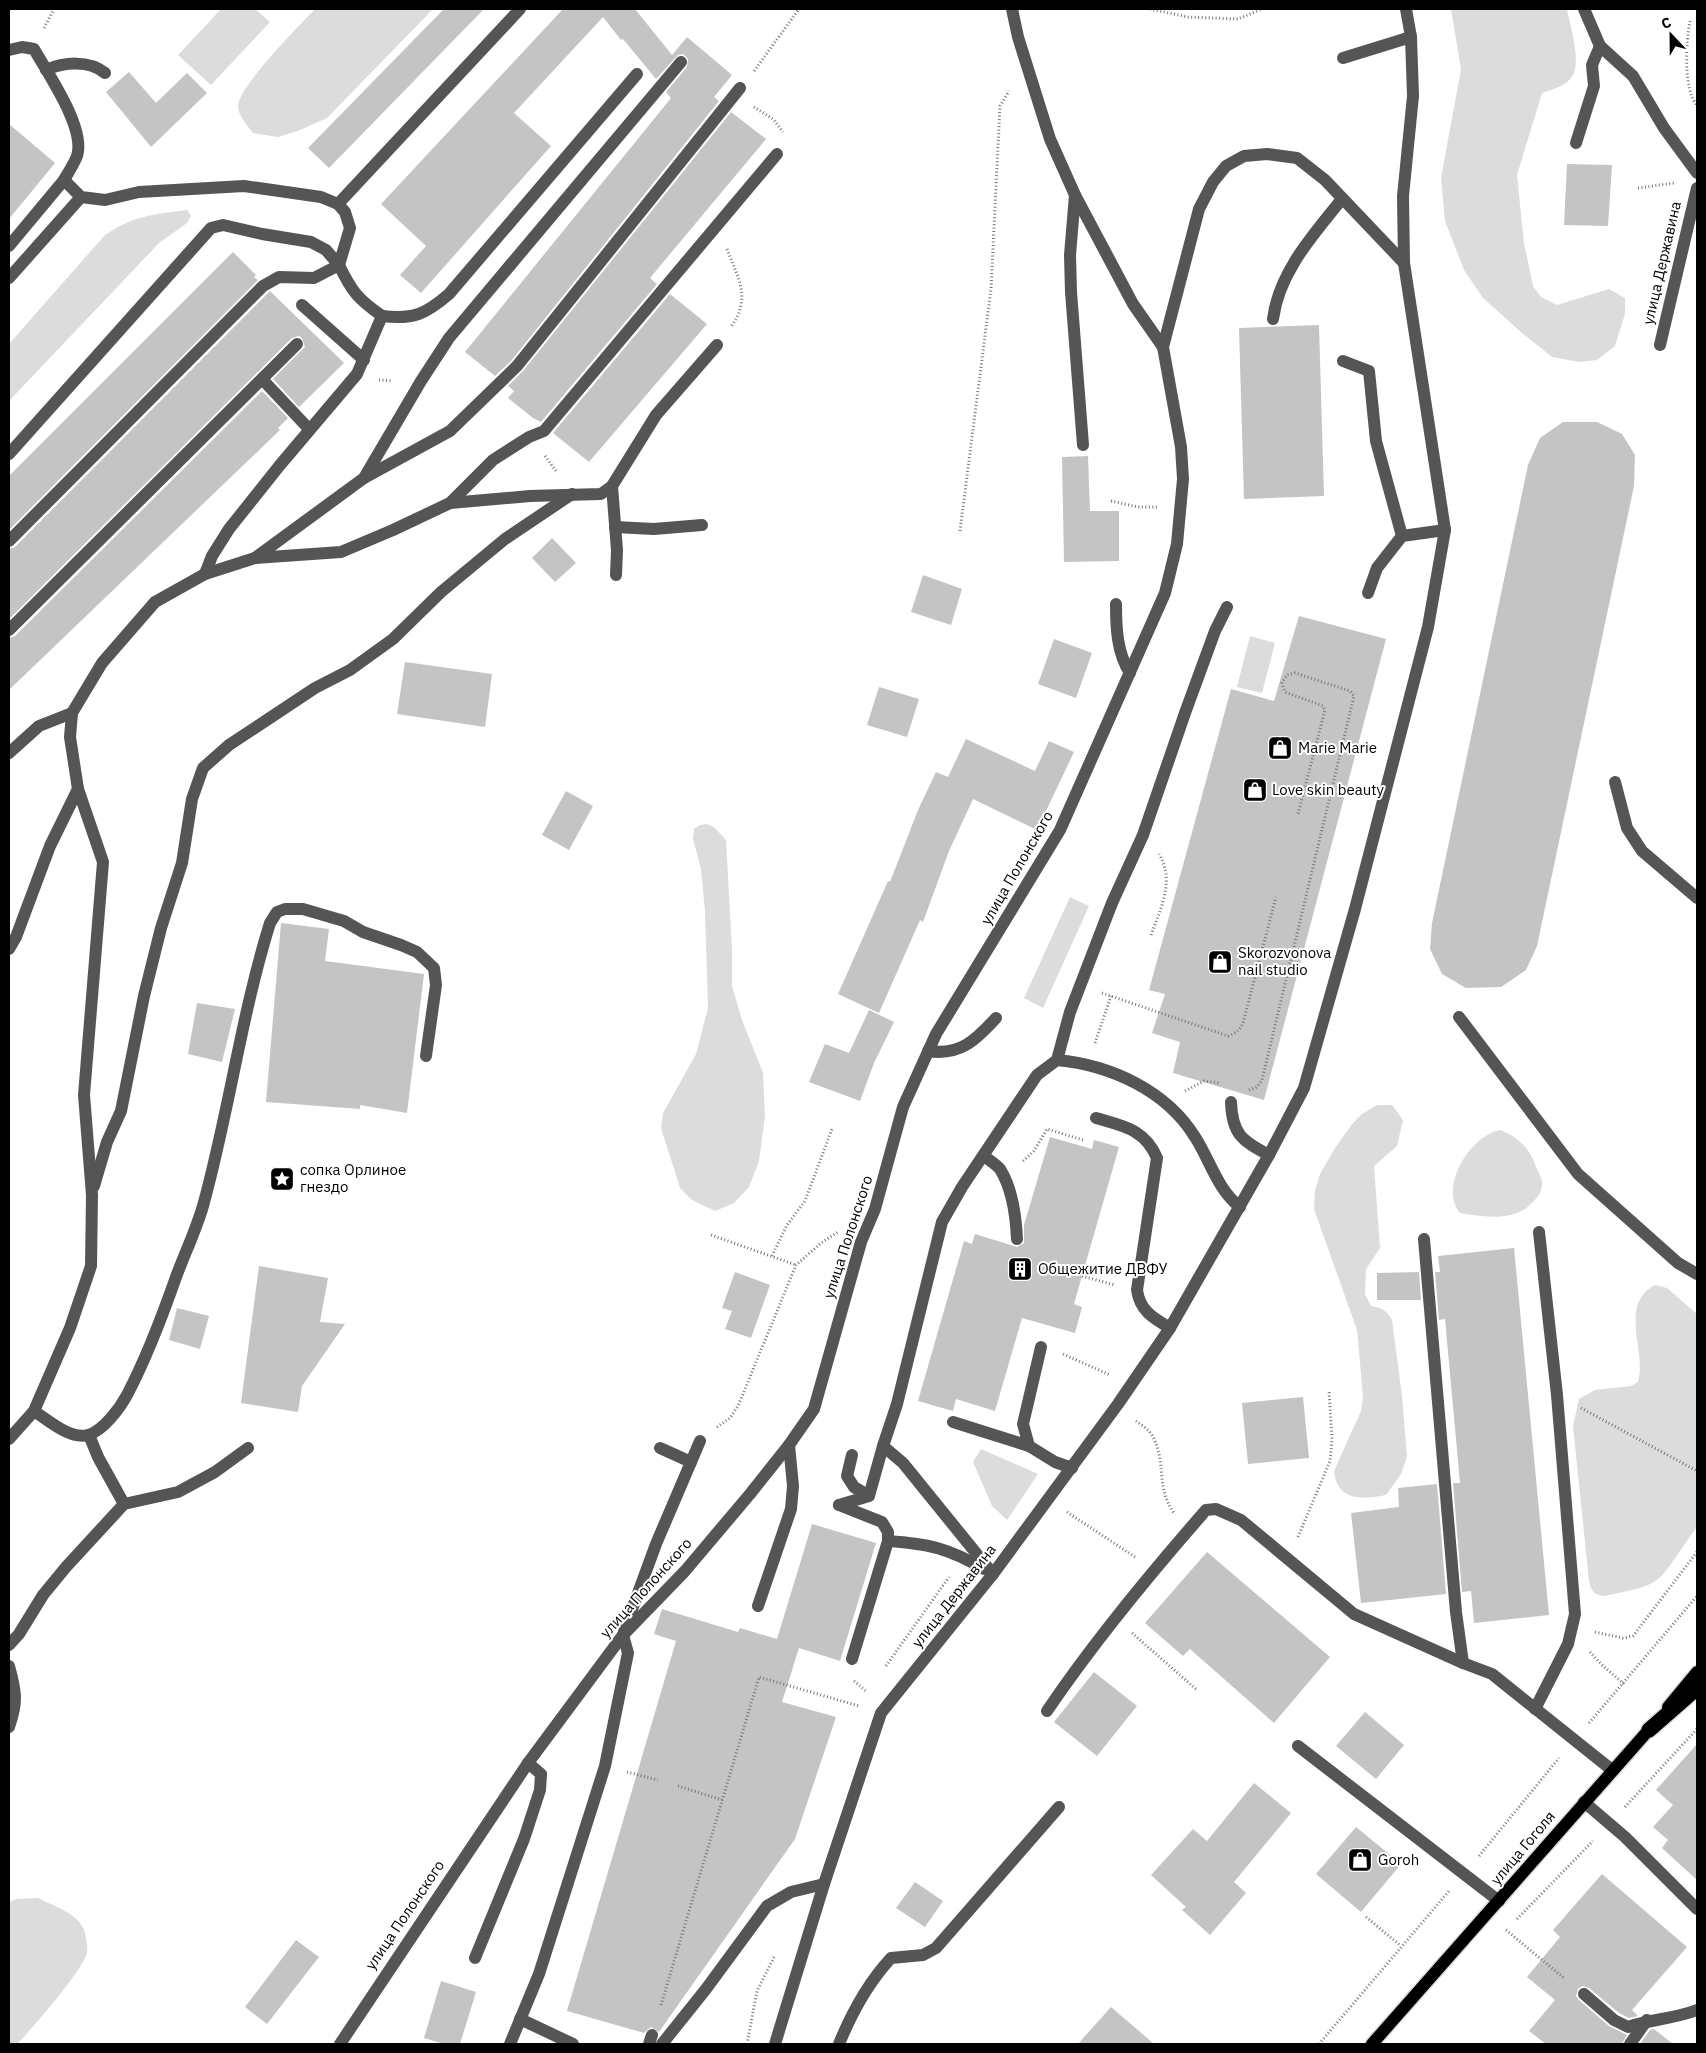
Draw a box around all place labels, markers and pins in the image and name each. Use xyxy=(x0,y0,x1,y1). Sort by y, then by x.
shop icon: Marie Marie xyxy=(1267,735,1293,761)
place label: Marie Marie xyxy=(1298,738,1377,757)
shop icon: Love skin beauty xyxy=(1242,777,1268,803)
place label: Love skin beauty xyxy=(1272,780,1384,799)
place label: Skorozvonova nail studio xyxy=(1238,943,1331,979)
shop icon: Skorozvonova nail studio xyxy=(1207,949,1233,975)
place label: сопка Орлиное гнездо xyxy=(300,1160,406,1196)
place icon: сопка Орлиное гнездо xyxy=(269,1166,295,1192)
building icon: Общежитие ДВФУ xyxy=(1007,1256,1033,1282)
place label: Общежитие ДВФУ xyxy=(1038,1259,1167,1278)
shop icon: Goroh xyxy=(1347,1847,1373,1873)
place label: Goroh xyxy=(1378,1850,1419,1869)

